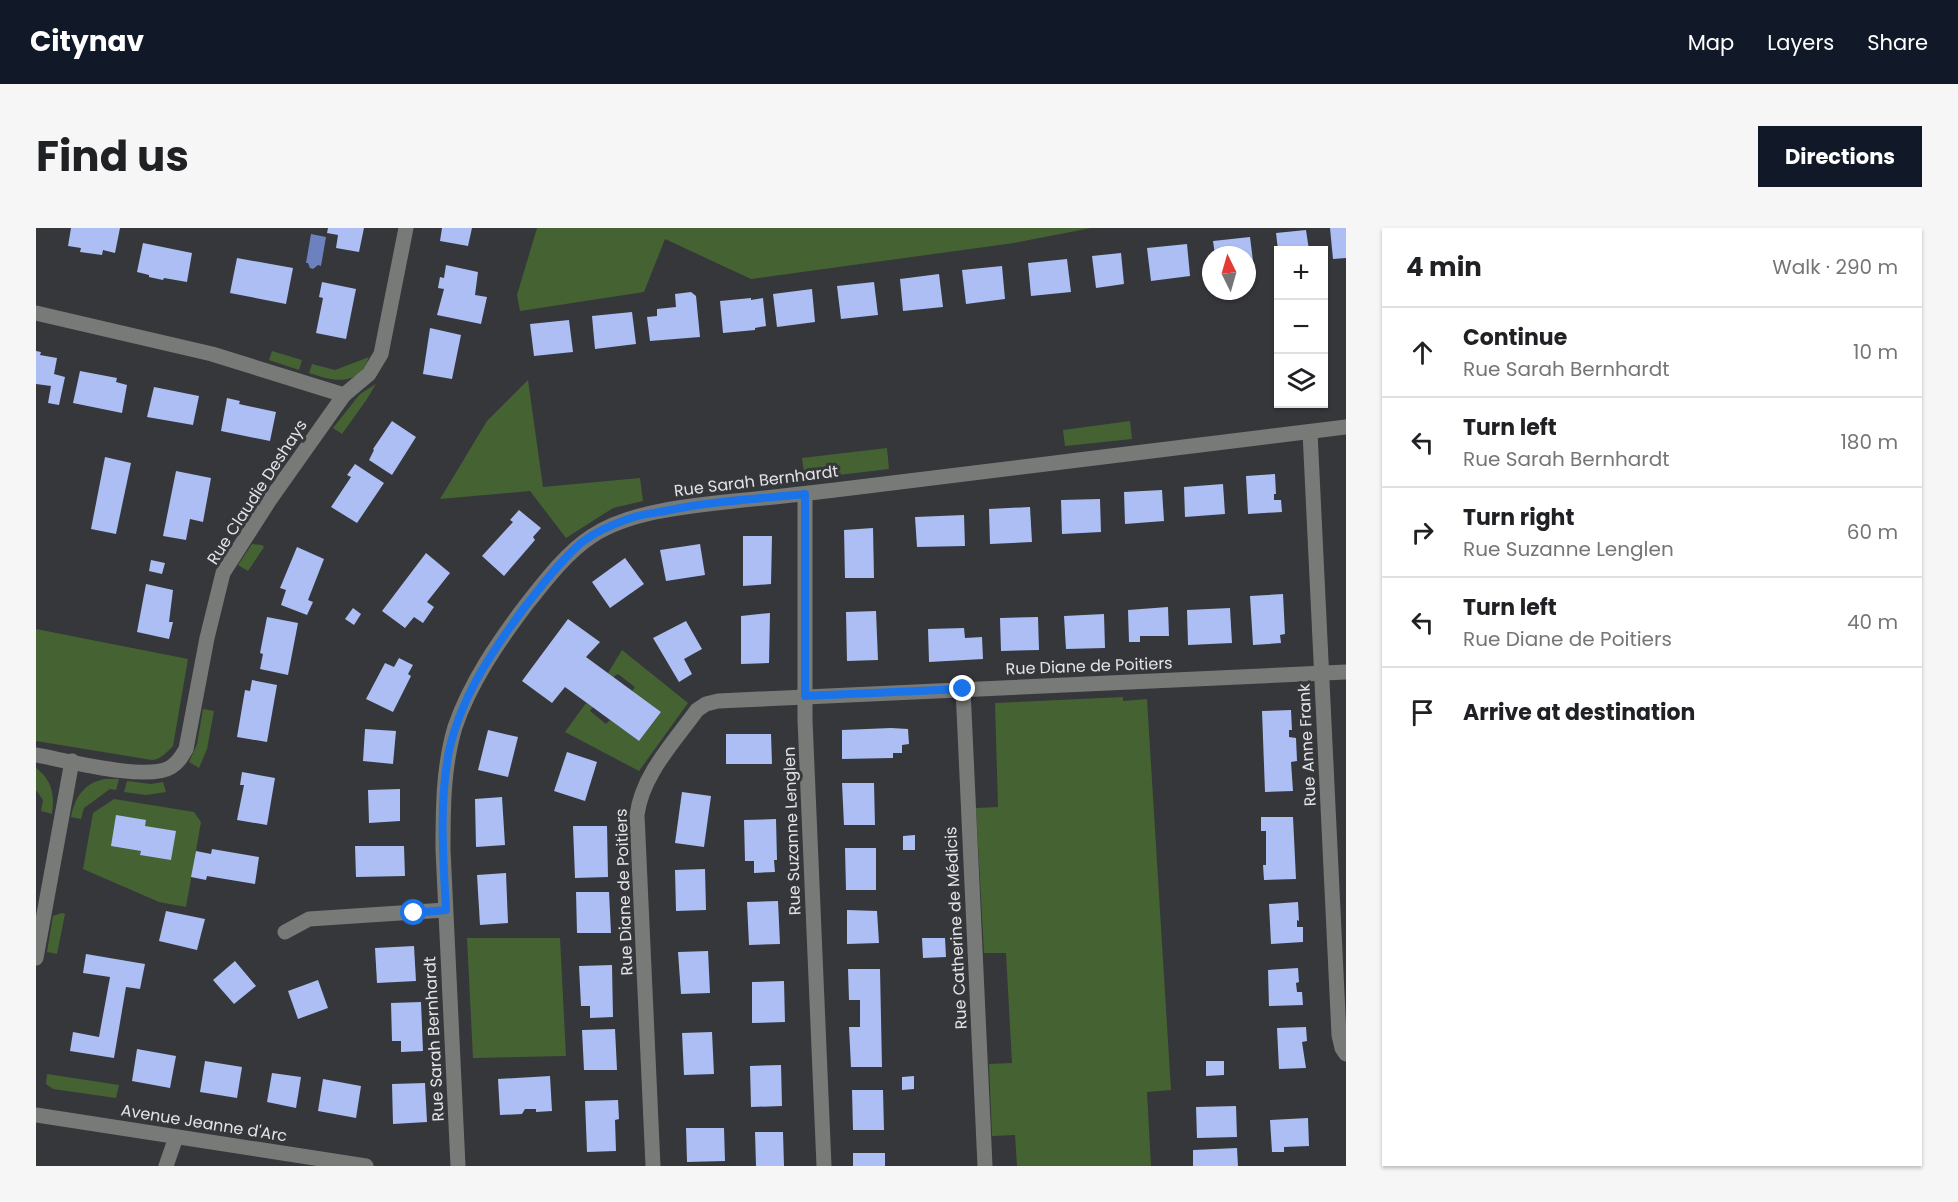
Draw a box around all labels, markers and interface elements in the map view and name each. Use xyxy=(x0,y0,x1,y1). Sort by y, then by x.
text: Citynav xyxy=(30,22,144,61)
text: Map xyxy=(1688,28,1734,57)
text: Layers xyxy=(1767,28,1834,57)
text: Share xyxy=(1867,28,1928,57)
button: Directions xyxy=(1758,126,1922,187)
text: Find us xyxy=(36,127,189,186)
north arrow xyxy=(1202,246,1256,300)
map controls xyxy=(1274,246,1328,408)
button: + xyxy=(1274,246,1328,300)
text: 4 min xyxy=(1406,249,1482,285)
text: Walk · 290 m xyxy=(1772,253,1898,281)
button: − xyxy=(1274,300,1328,354)
text: Continue xyxy=(1463,322,1567,353)
icon: ahead xyxy=(1406,336,1439,369)
text: 10 m xyxy=(1853,338,1898,366)
button: layers xyxy=(1274,354,1328,408)
text: Rue Sarah Bernhardt xyxy=(1463,355,1670,383)
text: Turn left xyxy=(1463,412,1557,443)
street label: Rue Claudie Deshays xyxy=(201,415,313,569)
icon: left xyxy=(1406,426,1439,459)
text: 180 m xyxy=(1840,428,1898,456)
text: Rue Sarah Bernhardt xyxy=(1463,445,1670,473)
street label: Rue Sarah Bernhardt xyxy=(673,459,840,502)
text: Turn right xyxy=(1463,502,1574,533)
icon: right xyxy=(1406,516,1439,549)
text: 60 m xyxy=(1847,518,1898,546)
text: Rue Suzanne Lenglen xyxy=(1463,535,1674,563)
text: Turn left xyxy=(1463,592,1557,623)
icon: left xyxy=(1406,606,1439,639)
text: 40 m xyxy=(1847,608,1898,636)
text: Rue Diane de Poitiers xyxy=(1463,625,1672,653)
street label: Rue Diane de Poitiers xyxy=(1005,652,1173,680)
route end xyxy=(949,675,975,701)
street label: Rue Anne Frank xyxy=(1292,682,1322,807)
icon: arrive xyxy=(1406,696,1439,729)
text: Arrive at destination xyxy=(1463,697,1695,728)
street label: Rue Suzanne Lenglen xyxy=(778,746,806,916)
street label: Rue Diane de Poitiers xyxy=(610,808,638,976)
street label: Rue Catherine de Médicis xyxy=(939,826,973,1030)
route start xyxy=(400,899,426,925)
street label: Rue Sarah Bernhardt xyxy=(418,956,450,1122)
street label: Avenue Jeanne d'Arc xyxy=(119,1098,289,1148)

